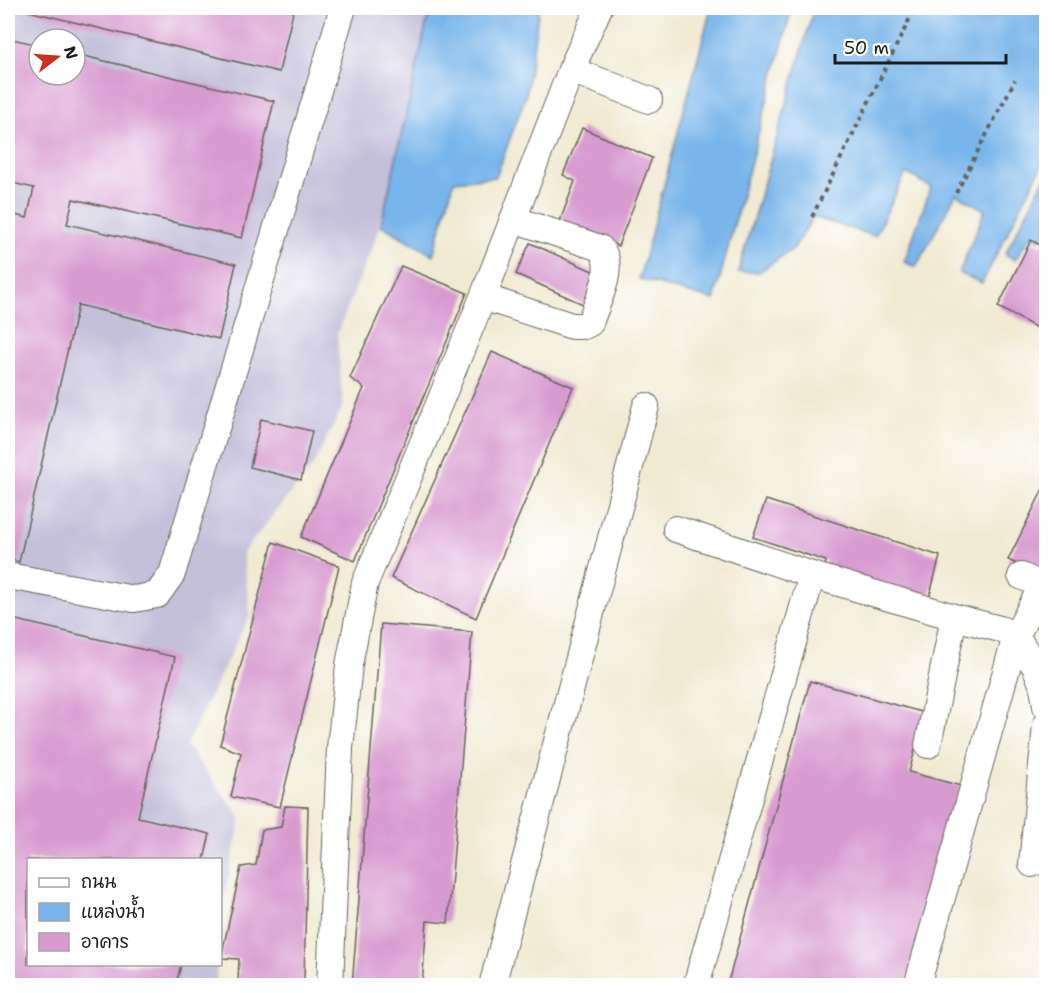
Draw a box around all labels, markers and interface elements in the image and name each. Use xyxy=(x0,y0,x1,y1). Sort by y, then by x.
north arrow xyxy=(27,27,87,87)
scale bar xyxy=(835,27,1006,65)
text: 50 m xyxy=(844,36,889,60)
text: N xyxy=(59,44,83,62)
legend xyxy=(27,858,222,966)
text: ถนน xyxy=(81,870,116,894)
text: แหล่งน้ำ xyxy=(81,895,145,924)
text: อาคาร xyxy=(81,930,129,954)

